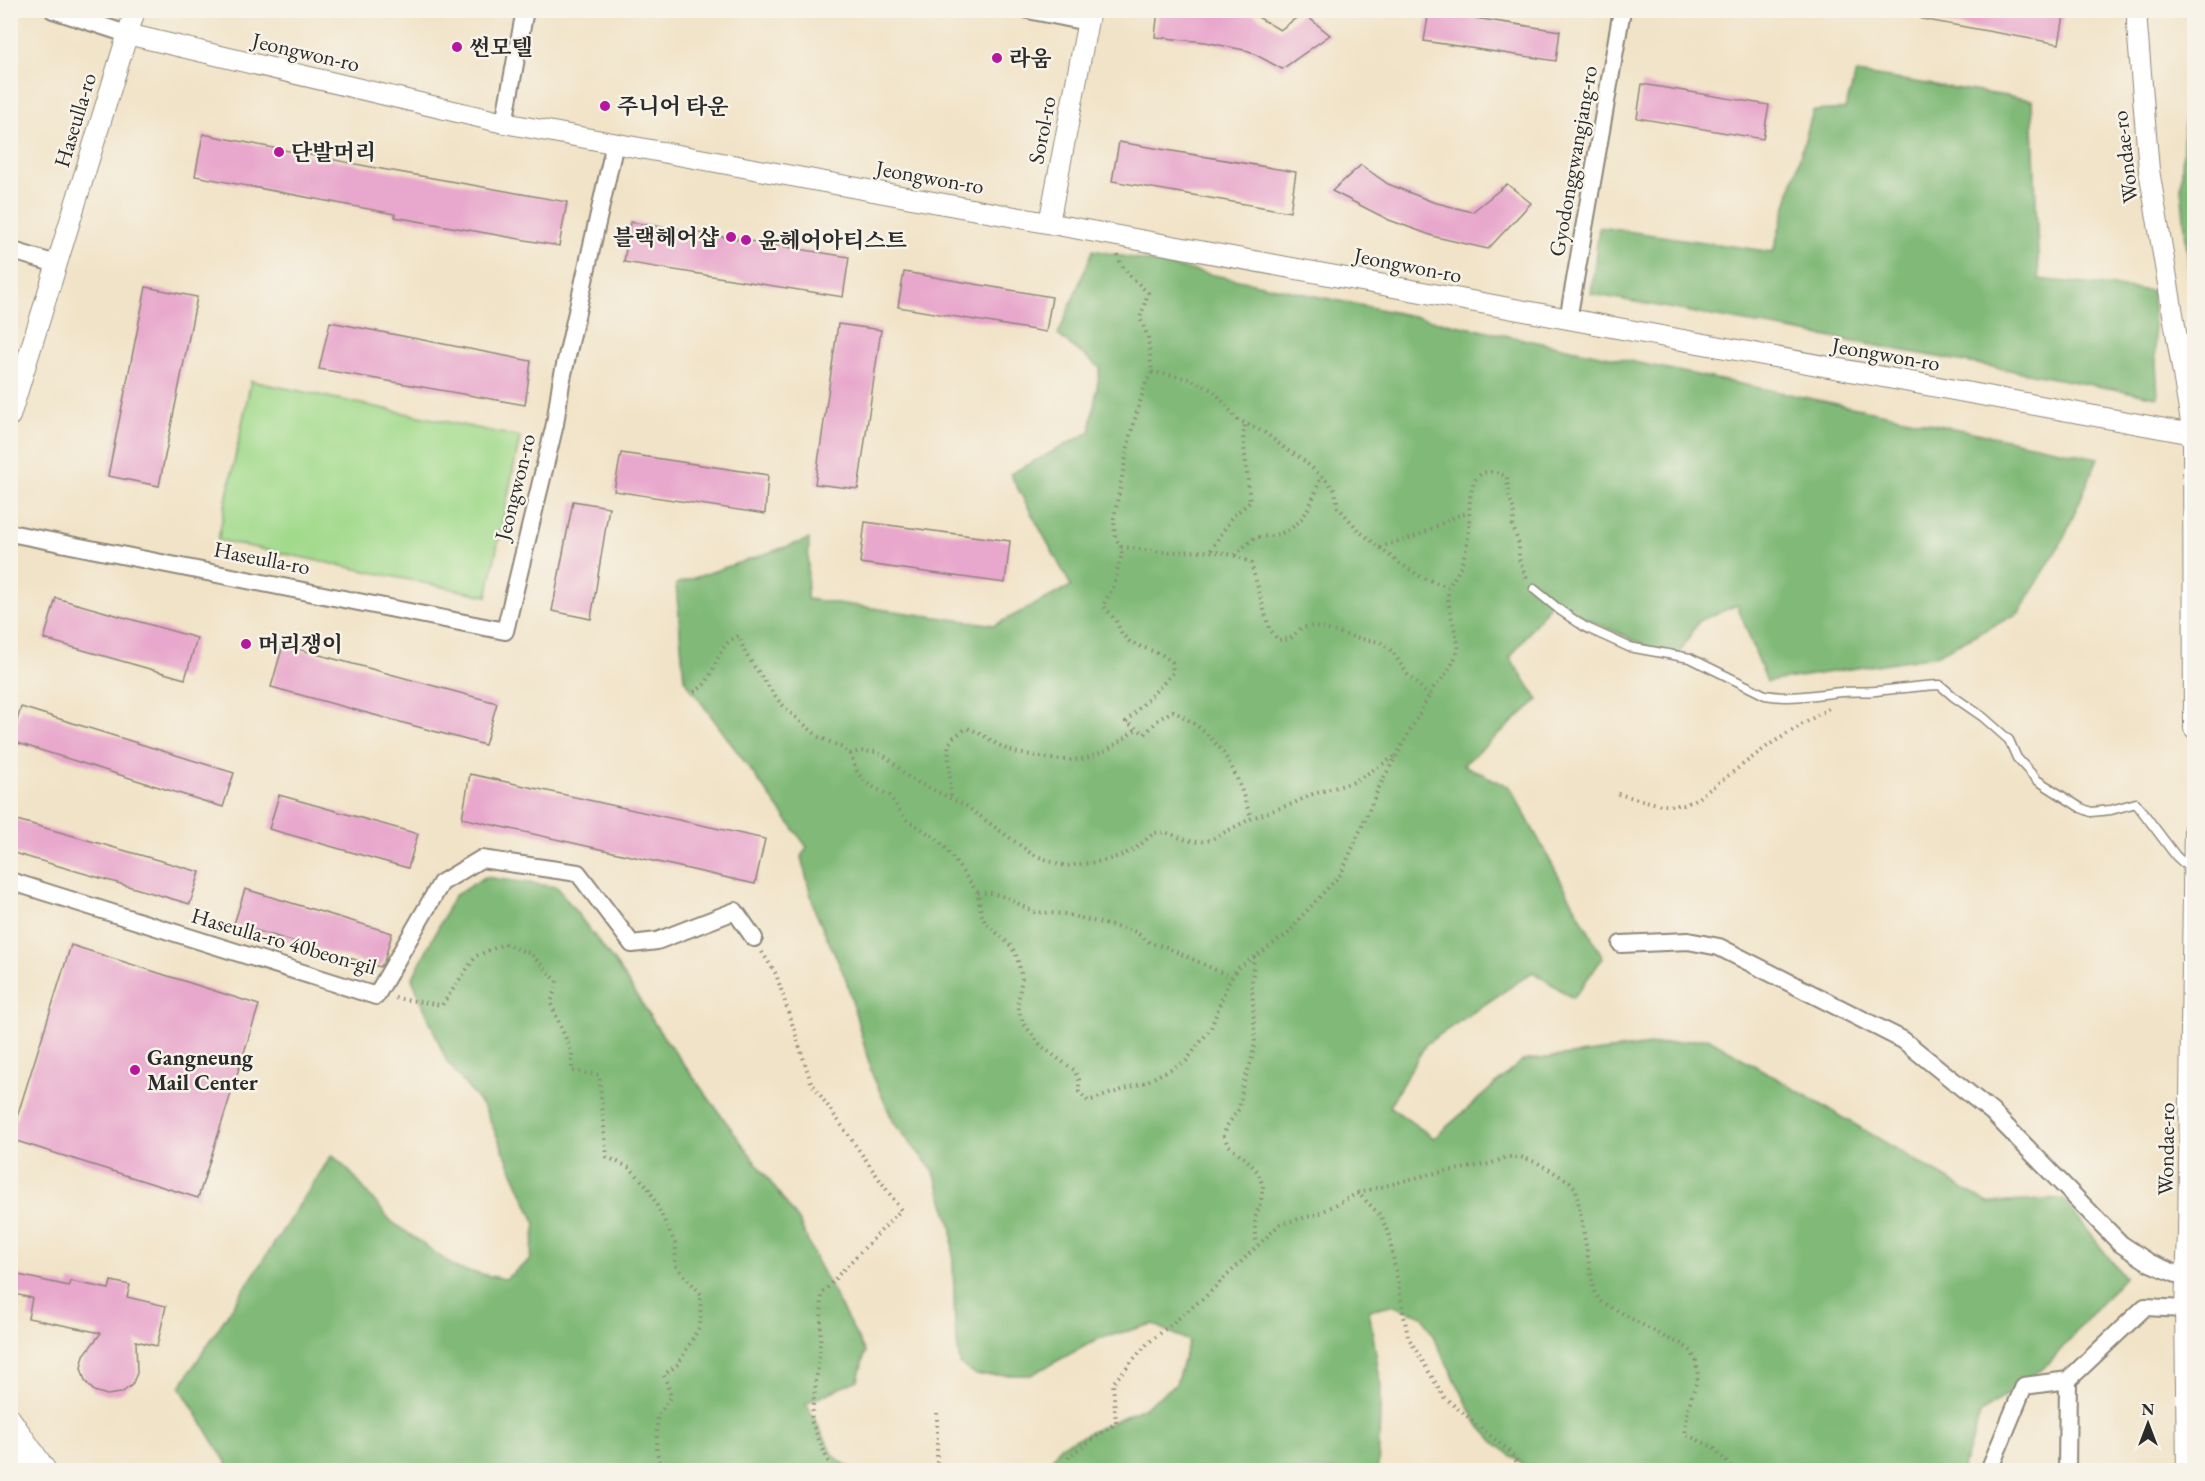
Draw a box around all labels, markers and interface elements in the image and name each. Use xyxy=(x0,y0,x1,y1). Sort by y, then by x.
street label: Jeongwon-ro xyxy=(248,25,363,78)
place label: 썬모텔 xyxy=(469,33,533,62)
marker: 썬모텔 xyxy=(450,40,464,54)
place label: 라움 xyxy=(1009,44,1052,73)
marker: 라움 xyxy=(990,51,1004,65)
street label: Gyodonggwangjang-ro xyxy=(1542,63,1604,259)
street label: Haseulla-ro xyxy=(47,69,103,171)
place label: 주니어 타운 xyxy=(617,92,728,121)
street label: Sorol-ro xyxy=(1021,93,1063,166)
marker: 주니어 타운 xyxy=(598,99,612,113)
street label: Wondae-ro xyxy=(2105,109,2145,205)
place label: 단발머리 xyxy=(291,138,376,167)
marker: 단발머리 xyxy=(272,145,286,159)
street label: Jeongwon-ro xyxy=(872,153,986,201)
place label: 블랙헤어샵 xyxy=(613,223,720,252)
place label: 윤헤어아티스트 xyxy=(758,226,908,255)
marker: 블랙헤어샵 xyxy=(724,230,738,244)
marker: 윤헤어아티스트 xyxy=(739,233,753,247)
street label: Jeongwon-ro xyxy=(1350,240,1464,290)
street label: Jeongwon-ro xyxy=(1828,330,1942,378)
street label: Jeongwon-ro xyxy=(487,430,542,545)
street label: Haseulla-ro xyxy=(211,534,313,582)
place label: 머리쟁이 xyxy=(258,630,343,659)
marker: 머리쟁이 xyxy=(239,637,253,651)
street label: Haseulla-ro 40beon-gil xyxy=(188,901,380,981)
place label: Gangneung Mail Center xyxy=(147,1043,259,1097)
marker: Gangneung Mail Center xyxy=(128,1063,142,1077)
street label: Wondae-ro xyxy=(2151,1102,2181,1196)
north arrow xyxy=(2118,1394,2178,1454)
text: N xyxy=(2142,1399,2155,1420)

